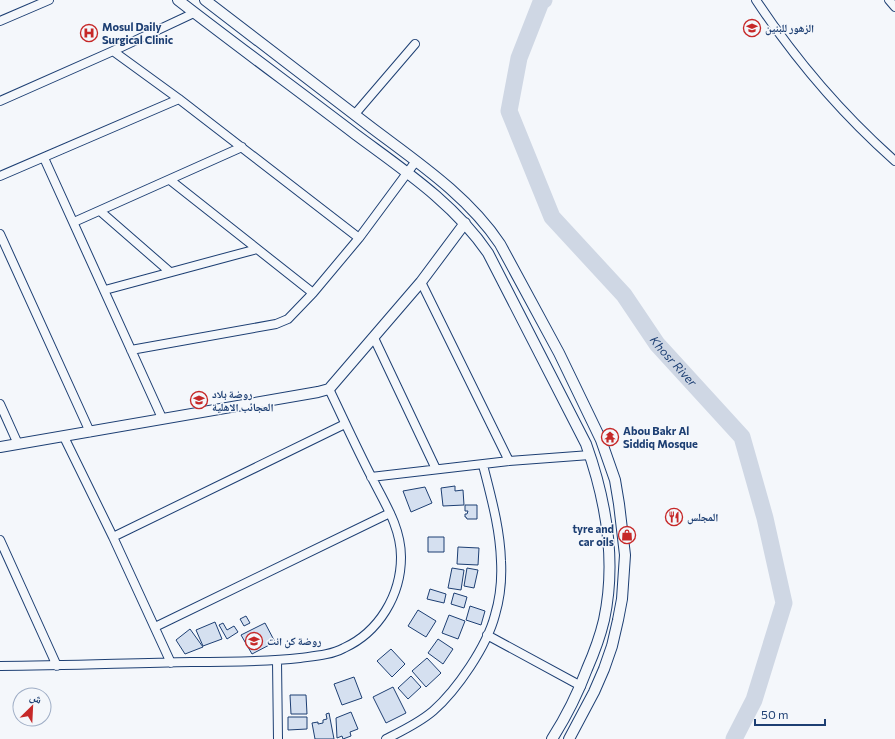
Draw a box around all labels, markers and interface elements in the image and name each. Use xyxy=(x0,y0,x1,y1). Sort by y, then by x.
school or university icon: الزهور للبنين xyxy=(742,18,762,38)
place label: Mosul Daily Surgical Clinic xyxy=(102,20,173,46)
place label: الزهور للبنين xyxy=(765,21,814,36)
hospital icon: Mosul Daily Surgical Clinic xyxy=(79,23,99,43)
water label: Khosr River xyxy=(648,333,701,390)
place label: روضة بلاد العجائب الاهلية xyxy=(212,387,274,414)
school or university icon: روضة بلاد العجائب الاهلية xyxy=(189,390,209,410)
place label: Abou Bakr Al Siddiq Mosque xyxy=(623,424,698,450)
temple icon: Abou Bakr Al Siddiq Mosque xyxy=(600,427,620,447)
restaurant icon: المجلس xyxy=(664,507,684,527)
place label: المجلس xyxy=(687,510,718,525)
place label: tyre and car oils xyxy=(572,522,614,548)
shop icon: tyre and car oils xyxy=(617,525,637,545)
school or university icon: روضة كن انت xyxy=(244,631,264,651)
place label: روضة كن انت xyxy=(267,634,321,649)
north arrow xyxy=(12,687,52,727)
text: ش xyxy=(27,689,45,708)
scale bar xyxy=(755,701,825,727)
text: 50 m xyxy=(761,707,789,721)

